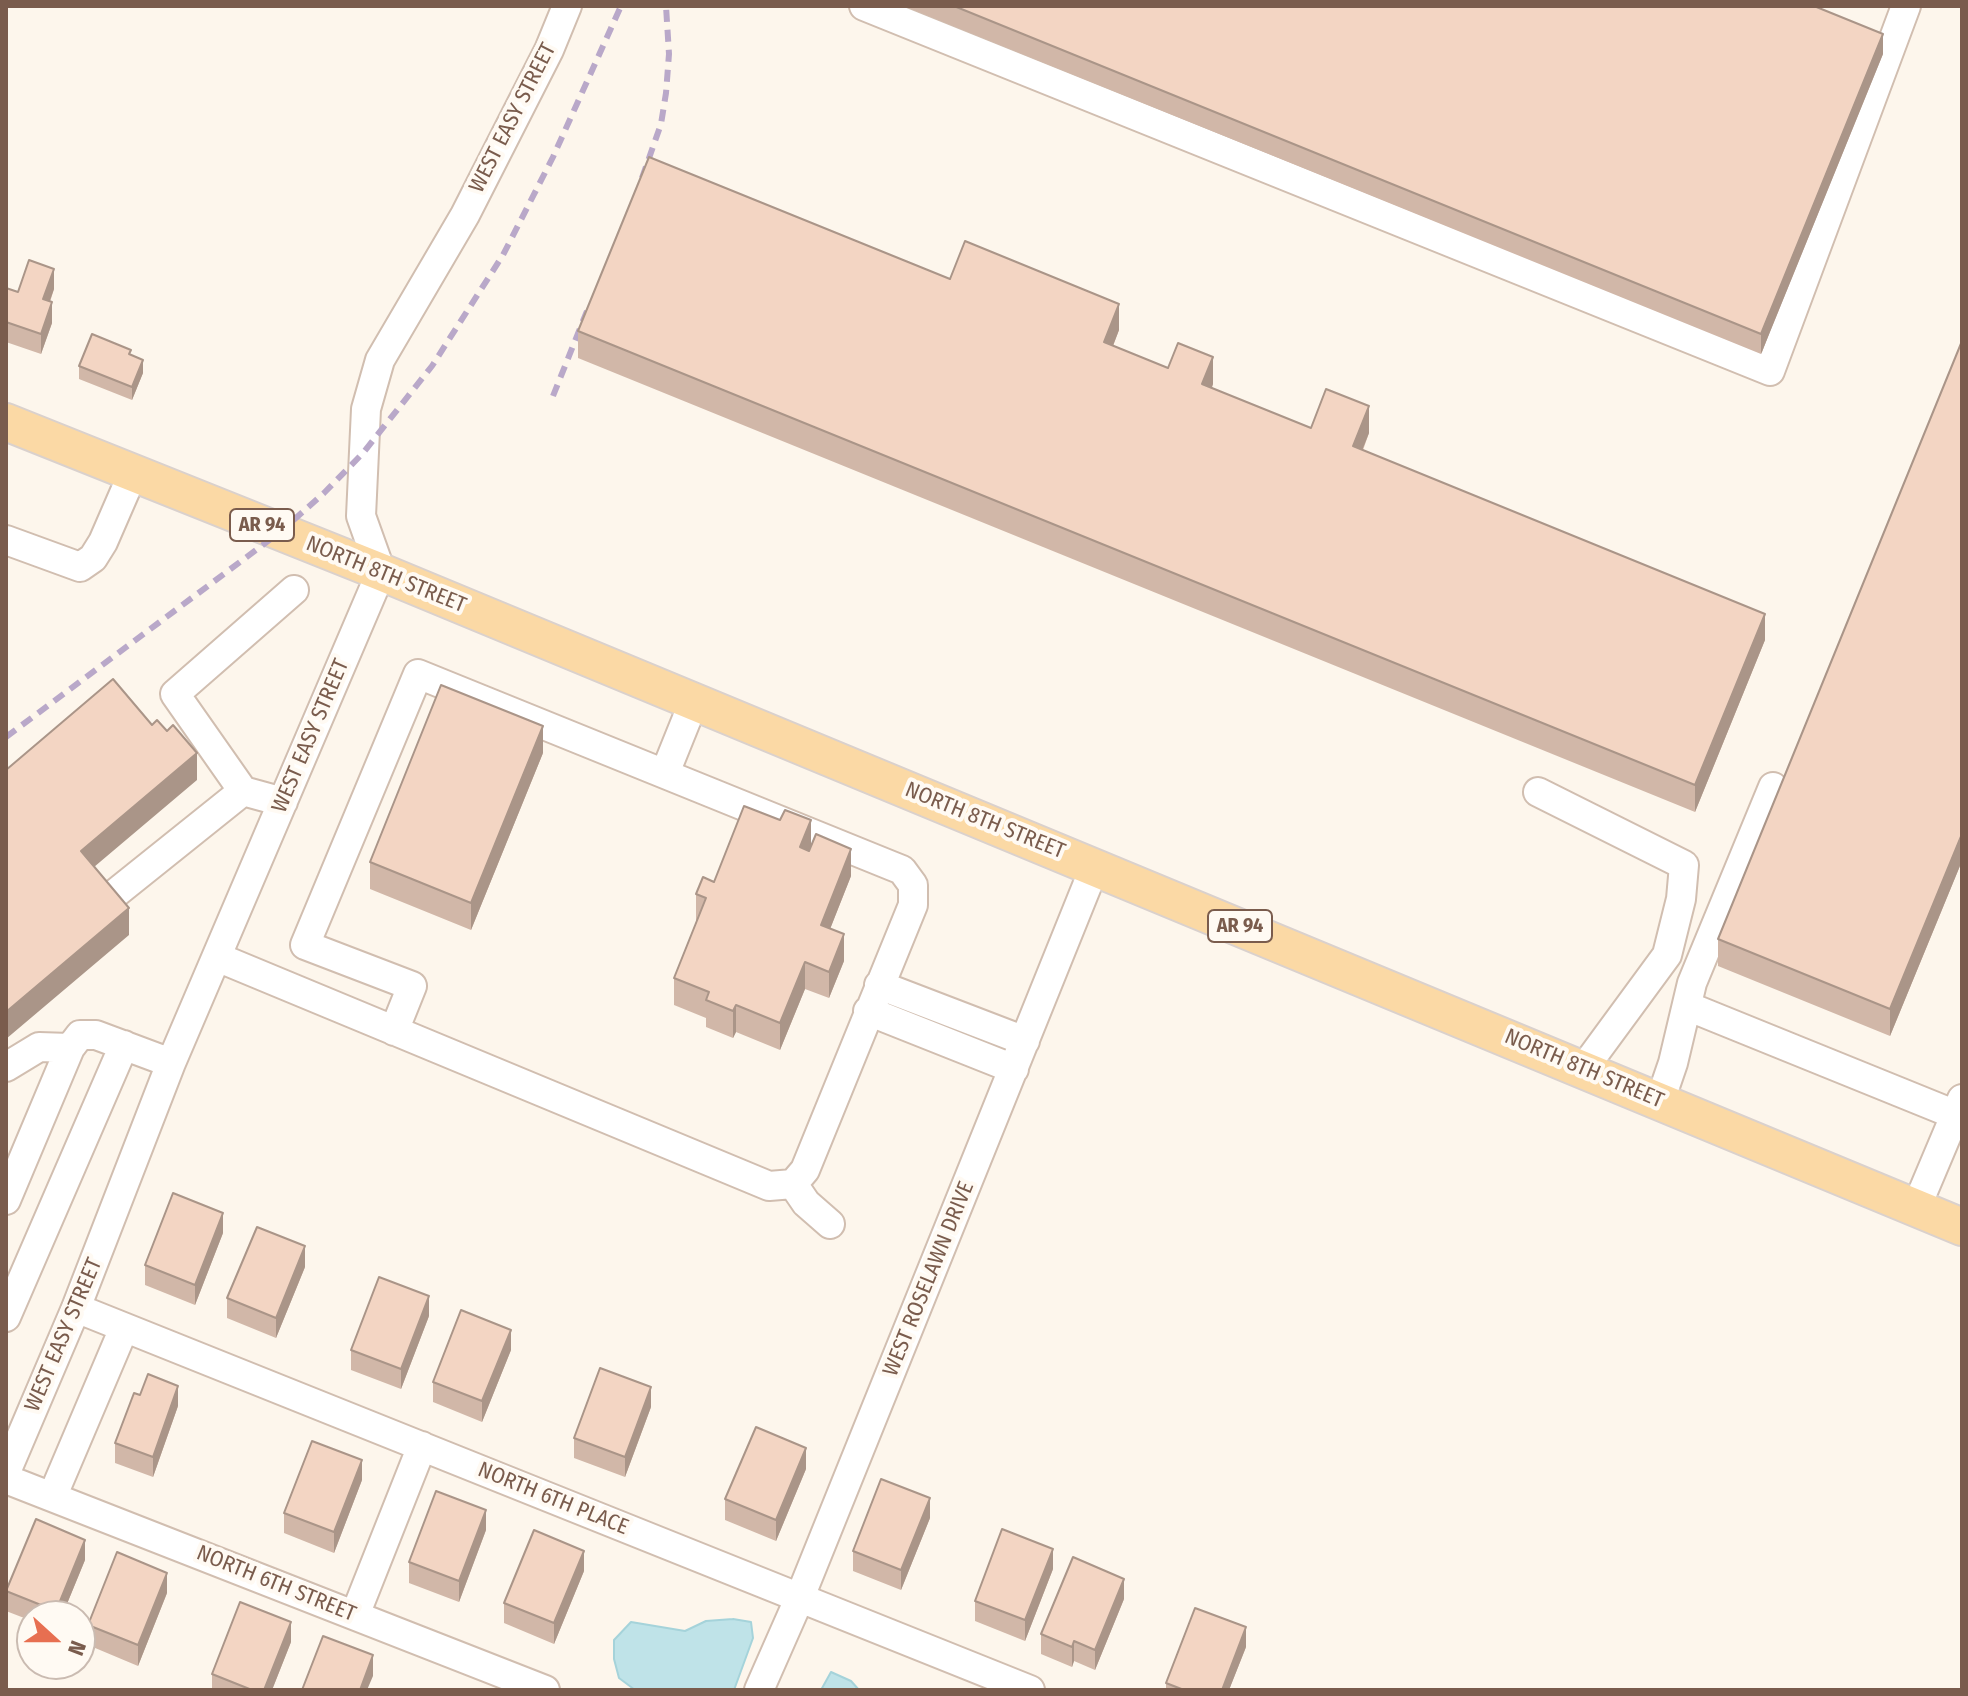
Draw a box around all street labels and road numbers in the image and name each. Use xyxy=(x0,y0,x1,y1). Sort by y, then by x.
street label: WEST EASY STREET xyxy=(464,39,562,197)
road number: AR 94 xyxy=(230,509,294,541)
street label: NORTH 8TH STREET xyxy=(302,531,470,619)
street label: WEST EASY STREET xyxy=(267,655,355,817)
street label: NORTH 8TH STREET xyxy=(901,777,1069,865)
road number: AR 94 xyxy=(1208,910,1272,942)
street label: NORTH 8TH STREET xyxy=(1501,1024,1667,1114)
street label: WEST ROSELAWN DRIVE xyxy=(878,1178,980,1380)
street label: WEST EASY STREET xyxy=(20,1254,108,1416)
street label: NORTH 6TH PLACE xyxy=(474,1457,632,1541)
street label: NORTH 6TH STREET xyxy=(193,1540,359,1628)

